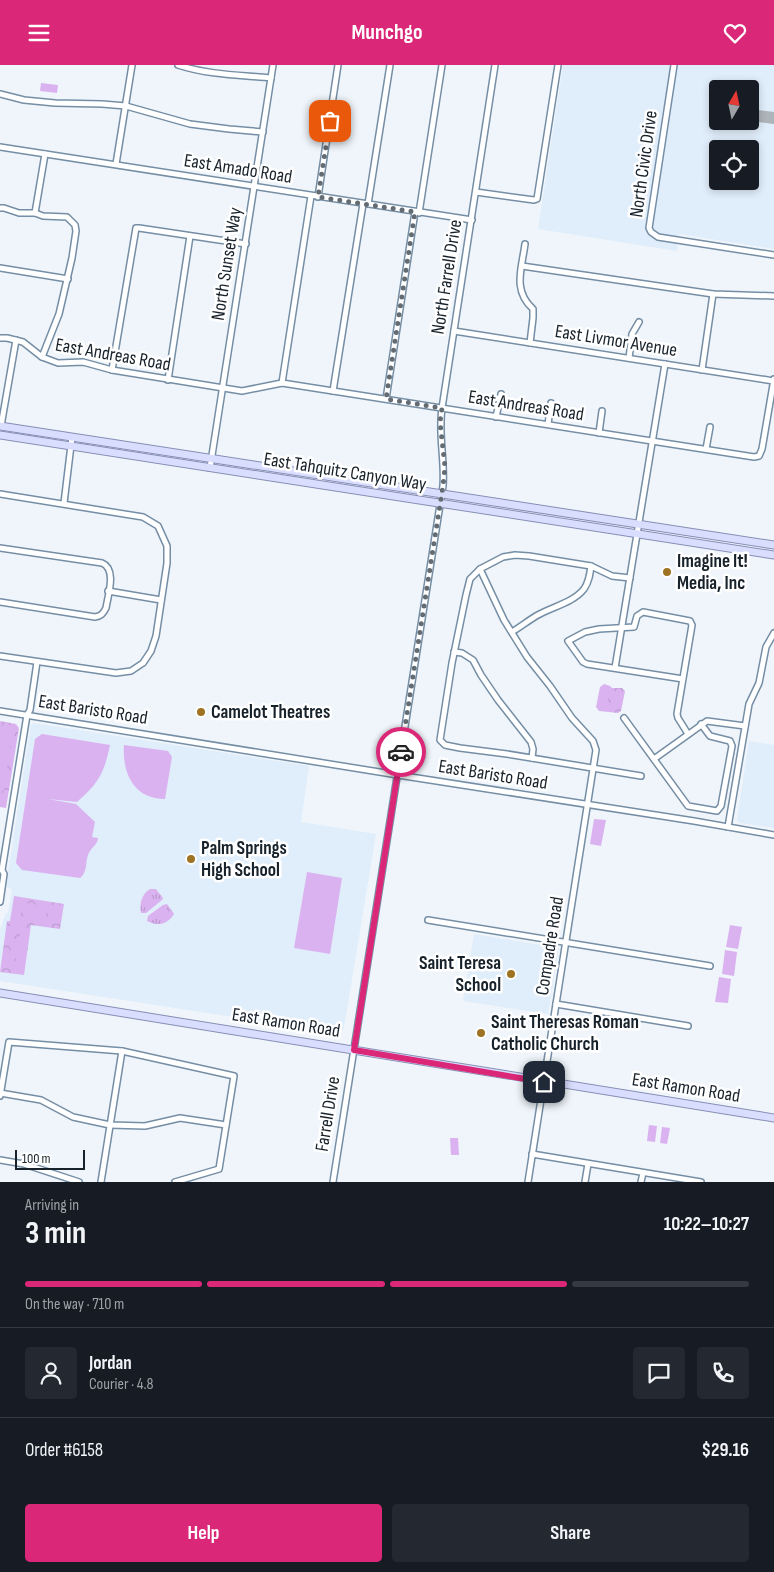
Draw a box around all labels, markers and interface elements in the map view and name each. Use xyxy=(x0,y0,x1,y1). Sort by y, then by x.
icon: menu xyxy=(25,19,53,47)
text: Munchgo xyxy=(351,19,423,46)
icon: heart xyxy=(721,19,749,47)
north arrow xyxy=(709,80,759,130)
map controls xyxy=(709,80,759,190)
pin xyxy=(309,100,351,142)
icon: bag xyxy=(316,107,344,135)
street label: North Civic Drive xyxy=(625,109,663,219)
button: locate xyxy=(709,140,759,190)
street label: East Amado Road xyxy=(182,149,294,189)
street label: North Sunset Way xyxy=(207,205,247,322)
street label: North Farrell Drive xyxy=(427,218,467,336)
street label: East Livmor Avenue xyxy=(553,320,679,362)
street label: East Andreas Road xyxy=(54,334,172,376)
street label: East Andreas Road xyxy=(467,386,585,426)
street label: East Tahquitz Canyon Way xyxy=(262,448,429,496)
place label: Imagine It! Media, Inc xyxy=(677,550,748,595)
marker: Imagine It! Media, Inc xyxy=(661,566,673,578)
street label: East Baristo Road xyxy=(37,690,149,730)
place label: Camelot Theatres xyxy=(211,701,330,724)
marker: Camelot Theatres xyxy=(195,706,207,718)
courier xyxy=(376,727,426,777)
icon: car xyxy=(387,738,415,766)
street label: East Baristo Road xyxy=(437,755,549,795)
place label: Palm Springs High School xyxy=(201,837,287,882)
marker: Palm Springs High School xyxy=(185,853,197,865)
street label: Compadre Road xyxy=(531,895,569,997)
place label: Saint Teresa School xyxy=(419,952,501,997)
marker: Saint Teresa School xyxy=(505,968,517,980)
street label: East Ramon Road xyxy=(230,1003,342,1043)
place label: Saint Theresas Roman Catholic Church xyxy=(491,1011,639,1056)
marker: Saint Theresas Roman Catholic Church xyxy=(475,1027,487,1039)
pin xyxy=(523,1061,565,1103)
icon: home xyxy=(530,1068,558,1096)
street label: East Ramon Road xyxy=(630,1068,742,1108)
street label: Farrell Drive xyxy=(311,1075,345,1153)
scale bar xyxy=(15,1147,85,1170)
text: 100 m xyxy=(22,1150,51,1167)
text: Arriving in xyxy=(25,1196,79,1215)
text: 10:22–10:27 xyxy=(664,1213,749,1236)
text: 3 min xyxy=(25,1214,86,1253)
text: On the way · 710 m xyxy=(25,1295,124,1314)
button: person xyxy=(25,1347,77,1399)
button: chat xyxy=(633,1347,685,1399)
button: phone xyxy=(697,1347,749,1399)
text: Jordan xyxy=(89,1352,132,1375)
text: Courier · 4.8 xyxy=(89,1375,153,1394)
text: Order #6158 xyxy=(25,1439,103,1462)
text: $29.16 xyxy=(701,1439,749,1462)
button: Help xyxy=(25,1504,382,1562)
button: Share xyxy=(392,1504,749,1562)

